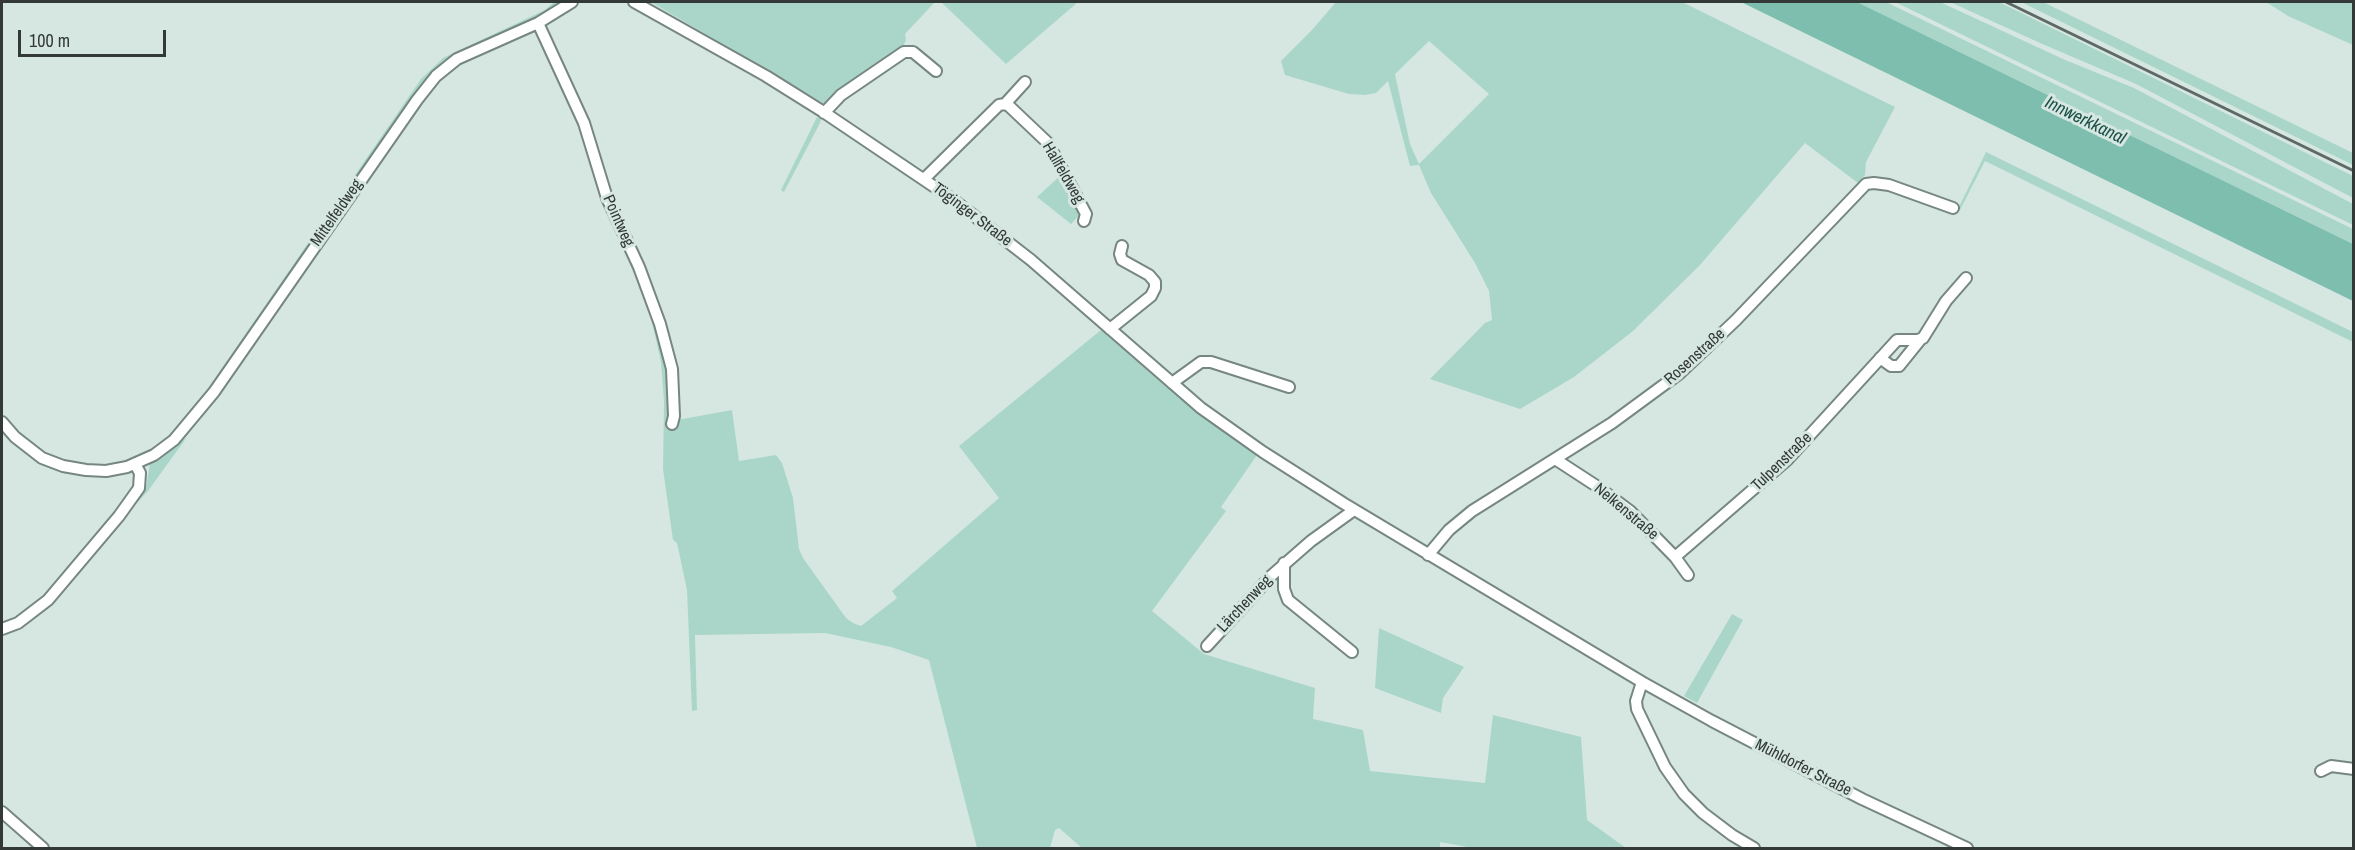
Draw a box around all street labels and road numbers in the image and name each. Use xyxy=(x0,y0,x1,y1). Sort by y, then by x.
street label: Hallfeldweg xyxy=(1038,139,1088,207)
street label: Mittelfeldweg xyxy=(307,176,367,250)
street label: Töginger Straße xyxy=(929,179,1015,251)
street label: Pointweg xyxy=(598,192,638,250)
street label: Rosenstraße xyxy=(1661,325,1729,389)
street label: Tulpenstraße xyxy=(1748,429,1816,495)
street label: Nelkenstraße xyxy=(1590,480,1662,544)
street label: Lärchenweg xyxy=(1214,571,1276,637)
street label: Mühldorfer Straße xyxy=(1752,735,1854,801)

